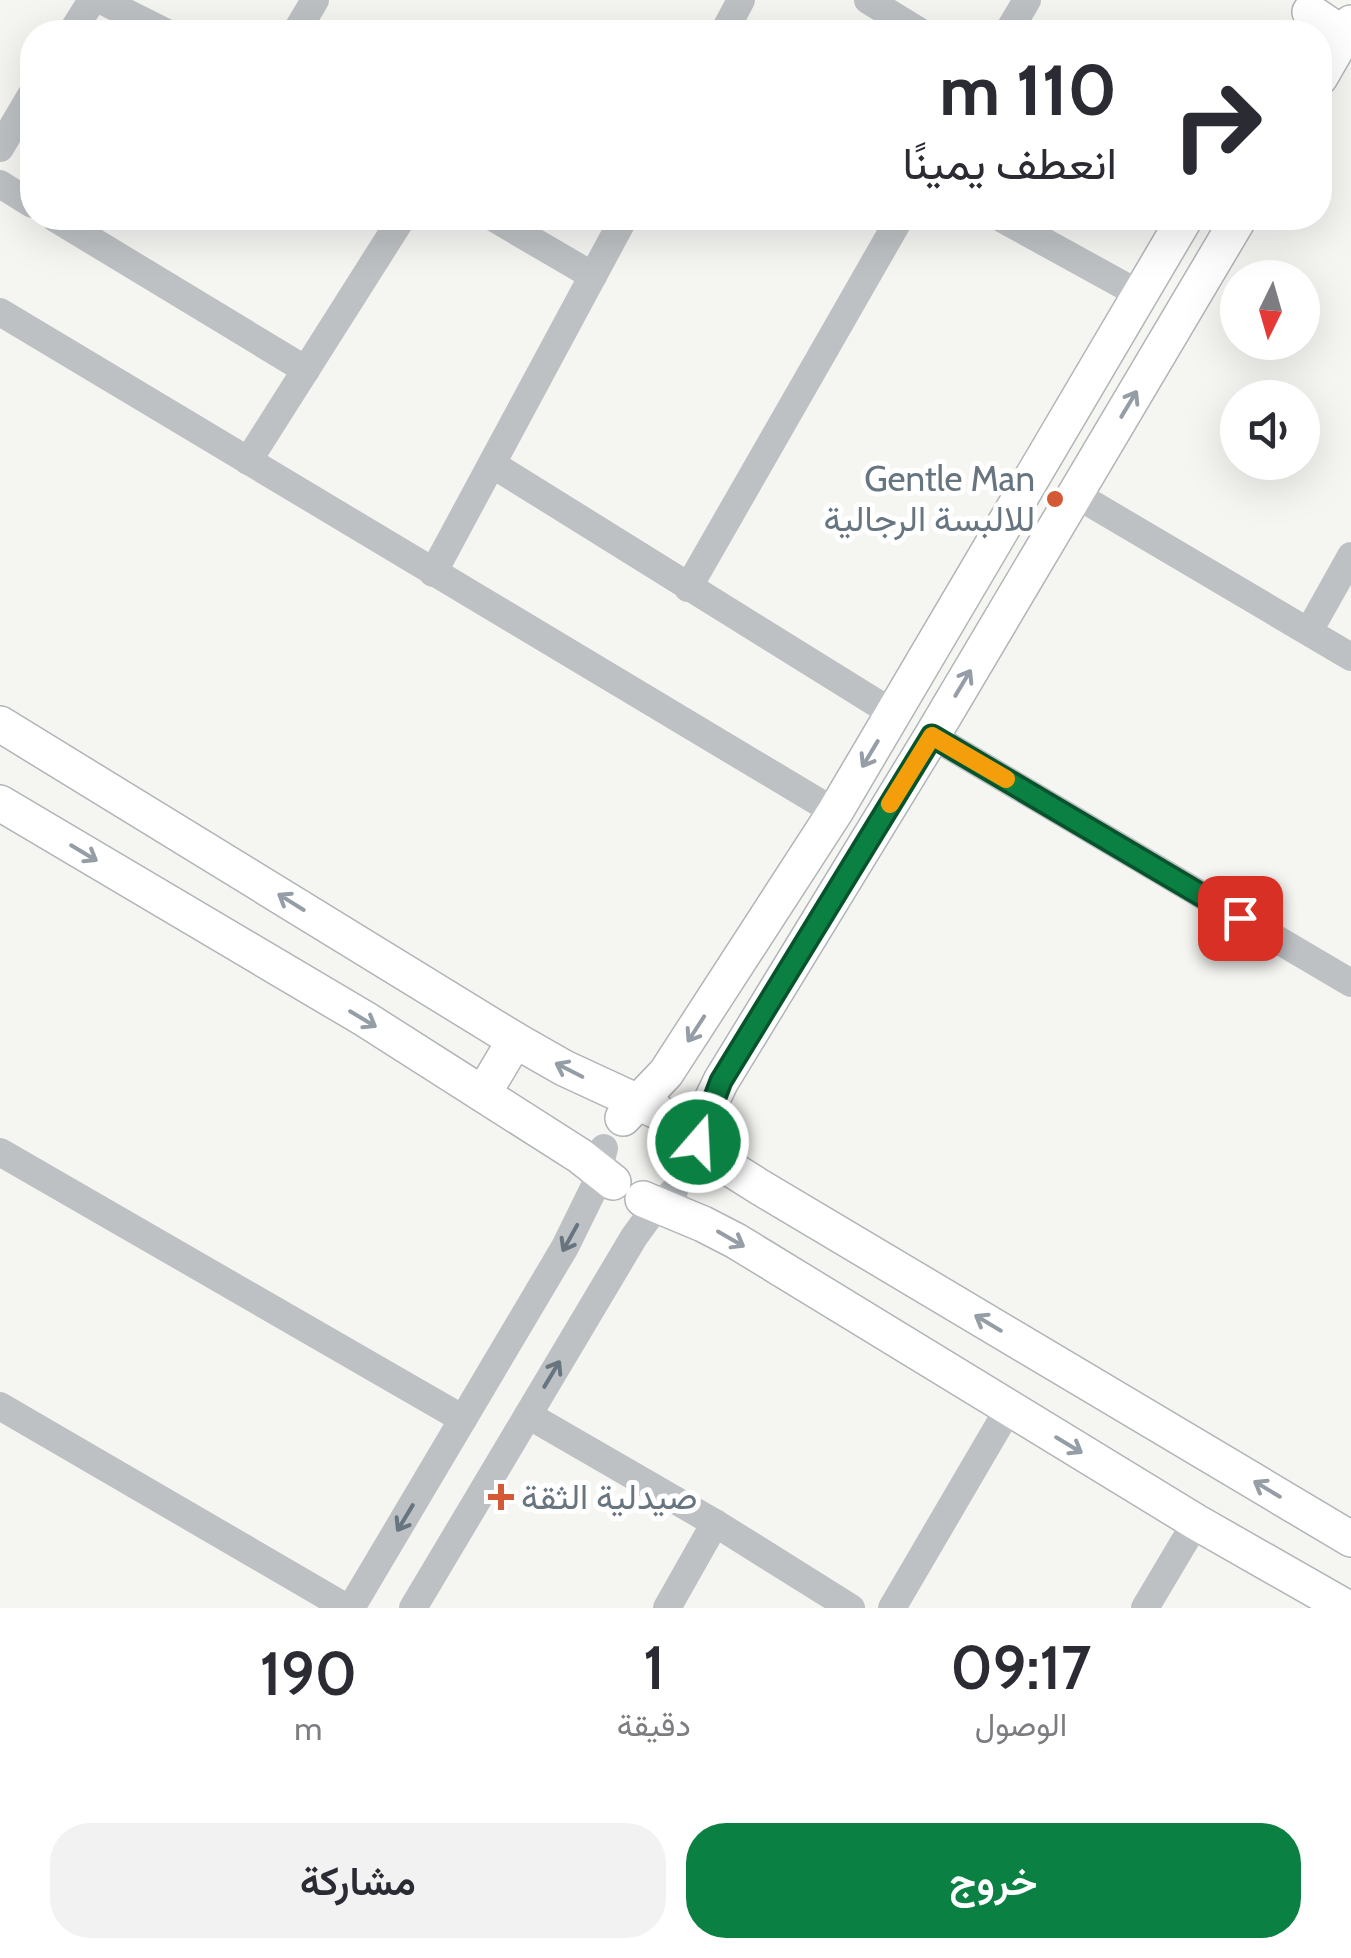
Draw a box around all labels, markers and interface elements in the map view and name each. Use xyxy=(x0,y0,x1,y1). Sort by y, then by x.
text: 110 m xyxy=(939,47,1117,133)
icon: right xyxy=(1152,60,1282,190)
text: انعطف يمينًا xyxy=(903,136,1117,190)
north arrow xyxy=(1220,260,1320,360)
map controls xyxy=(1220,260,1320,480)
button: sound xyxy=(1220,380,1320,480)
one-way arrow xyxy=(1119,390,1139,419)
place label: Gentle Man للالبسة الرجالية xyxy=(824,457,1035,541)
marker: Gentle Man للالبسة الرجالية xyxy=(1044,488,1066,510)
one-way arrow xyxy=(953,669,973,698)
one-way arrow xyxy=(860,739,880,768)
one-way arrow xyxy=(69,843,98,863)
pin xyxy=(1198,876,1283,961)
icon: arrive xyxy=(1213,891,1268,946)
one-way arrow xyxy=(278,892,306,912)
one-way arrow xyxy=(348,1009,377,1029)
one-way arrow xyxy=(685,1014,706,1042)
one-way arrow xyxy=(555,1060,585,1079)
position arrow xyxy=(646,1090,750,1194)
one-way arrow xyxy=(559,1223,579,1253)
one-way arrow xyxy=(716,1230,746,1250)
one-way arrow xyxy=(974,1313,1003,1333)
one-way arrow xyxy=(542,1360,562,1389)
one-way arrow xyxy=(1054,1435,1083,1455)
place label: صيدلية الثقة xyxy=(521,1475,698,1518)
one-way arrow xyxy=(1253,1479,1282,1499)
marker: صيدلية الثقة xyxy=(490,1486,512,1508)
one-way arrow xyxy=(395,1503,415,1532)
text: 1 xyxy=(643,1631,664,1704)
text: 09:17 xyxy=(951,1631,1091,1704)
text: 190 xyxy=(260,1637,357,1710)
text: دقيقة xyxy=(617,1705,691,1744)
text: الوصول xyxy=(975,1705,1067,1744)
text: m xyxy=(294,1709,322,1748)
button: مشاركة xyxy=(50,1823,666,1938)
button: خروج xyxy=(686,1823,1301,1938)

